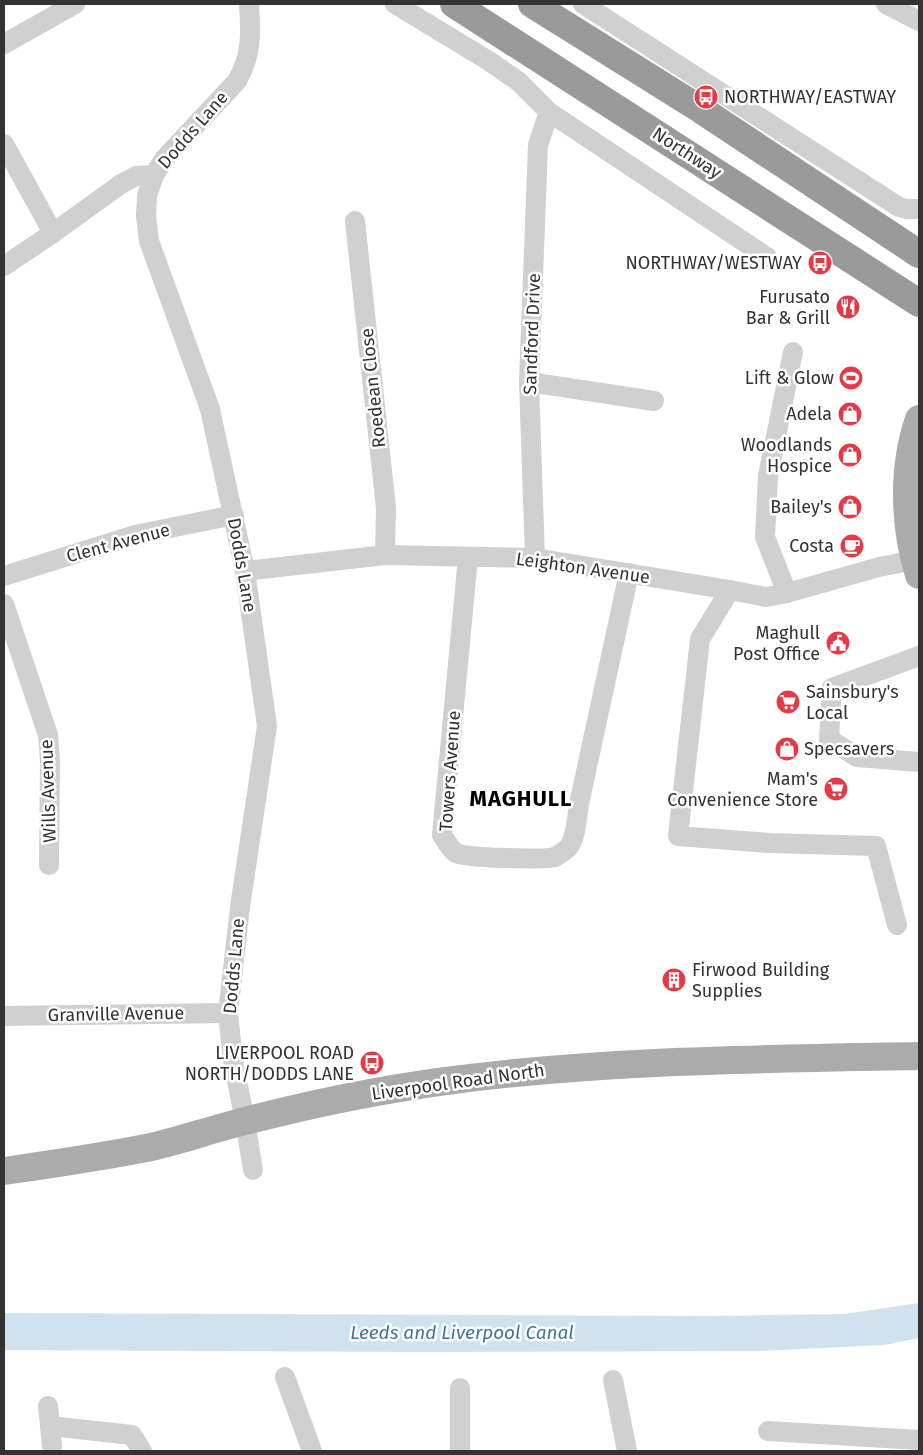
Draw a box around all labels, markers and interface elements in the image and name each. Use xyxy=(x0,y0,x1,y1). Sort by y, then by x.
bus stop icon: NORTHWAY/EASTWAY xyxy=(693,84,719,110)
place label: NORTHWAY/EASTWAY xyxy=(724,86,896,108)
street label: Dodds Lane xyxy=(153,87,233,173)
street label: Northway xyxy=(648,123,726,184)
bus stop icon: NORTHWAY/WESTWAY xyxy=(807,250,833,276)
place label: NORTHWAY/WESTWAY xyxy=(625,252,802,274)
street label: Sandford Drive xyxy=(519,273,545,395)
place label: Furusato Bar & Grill xyxy=(746,286,830,329)
restaurant icon: Furusato Bar & Grill xyxy=(835,294,861,320)
street label: Roedean Close xyxy=(356,327,390,449)
sports icon: Lift & Glow xyxy=(838,365,864,391)
place label: Lift & Glow xyxy=(745,367,834,389)
shop icon: Adela xyxy=(837,401,863,427)
place label: Adela xyxy=(786,403,832,425)
place label: Woodlands Hospice xyxy=(741,434,832,477)
shop icon: Woodlands Hospice xyxy=(837,442,863,468)
shop icon: Bailey's xyxy=(837,494,863,520)
place label: Bailey's xyxy=(770,496,832,518)
street label: Dodds Lane xyxy=(223,516,261,614)
street label: Clent Avenue xyxy=(64,519,172,567)
cafe icon: Costa xyxy=(839,533,865,559)
place label: Costa xyxy=(789,535,834,557)
street label: Leighton Avenue xyxy=(515,548,651,588)
place label: Maghull Post Office xyxy=(733,622,820,665)
public building icon: Maghull Post Office xyxy=(825,630,851,656)
place label: Sainsbury's Local xyxy=(806,681,899,724)
supermarket icon: Sainsbury's Local xyxy=(775,689,801,715)
street label: Towers Avenue xyxy=(435,710,465,832)
shop icon: Specsavers xyxy=(774,736,800,762)
place label: Specsavers xyxy=(804,738,894,760)
street label: Wills Avenue xyxy=(35,739,61,843)
place label: Mam's Convenience Store xyxy=(667,768,818,811)
supermarket icon: Mam's Convenience Store xyxy=(823,776,849,802)
district label: MAGHULL xyxy=(470,785,572,812)
street label: Dodds Lane xyxy=(219,917,249,1015)
place label: Firwood Building Supplies xyxy=(692,959,830,1002)
building icon: Firwood Building Supplies xyxy=(661,967,687,993)
street label: Granville Avenue xyxy=(48,1002,184,1026)
place label: LIVERPOOL ROAD NORTH/DODDS LANE xyxy=(185,1042,354,1085)
bus stop icon: LIVERPOOL ROAD NORTH/DODDS LANE xyxy=(359,1050,385,1076)
street label: Liverpool Road North xyxy=(370,1059,546,1105)
water label: Leeds and Liverpool Canal xyxy=(350,1321,574,1344)

